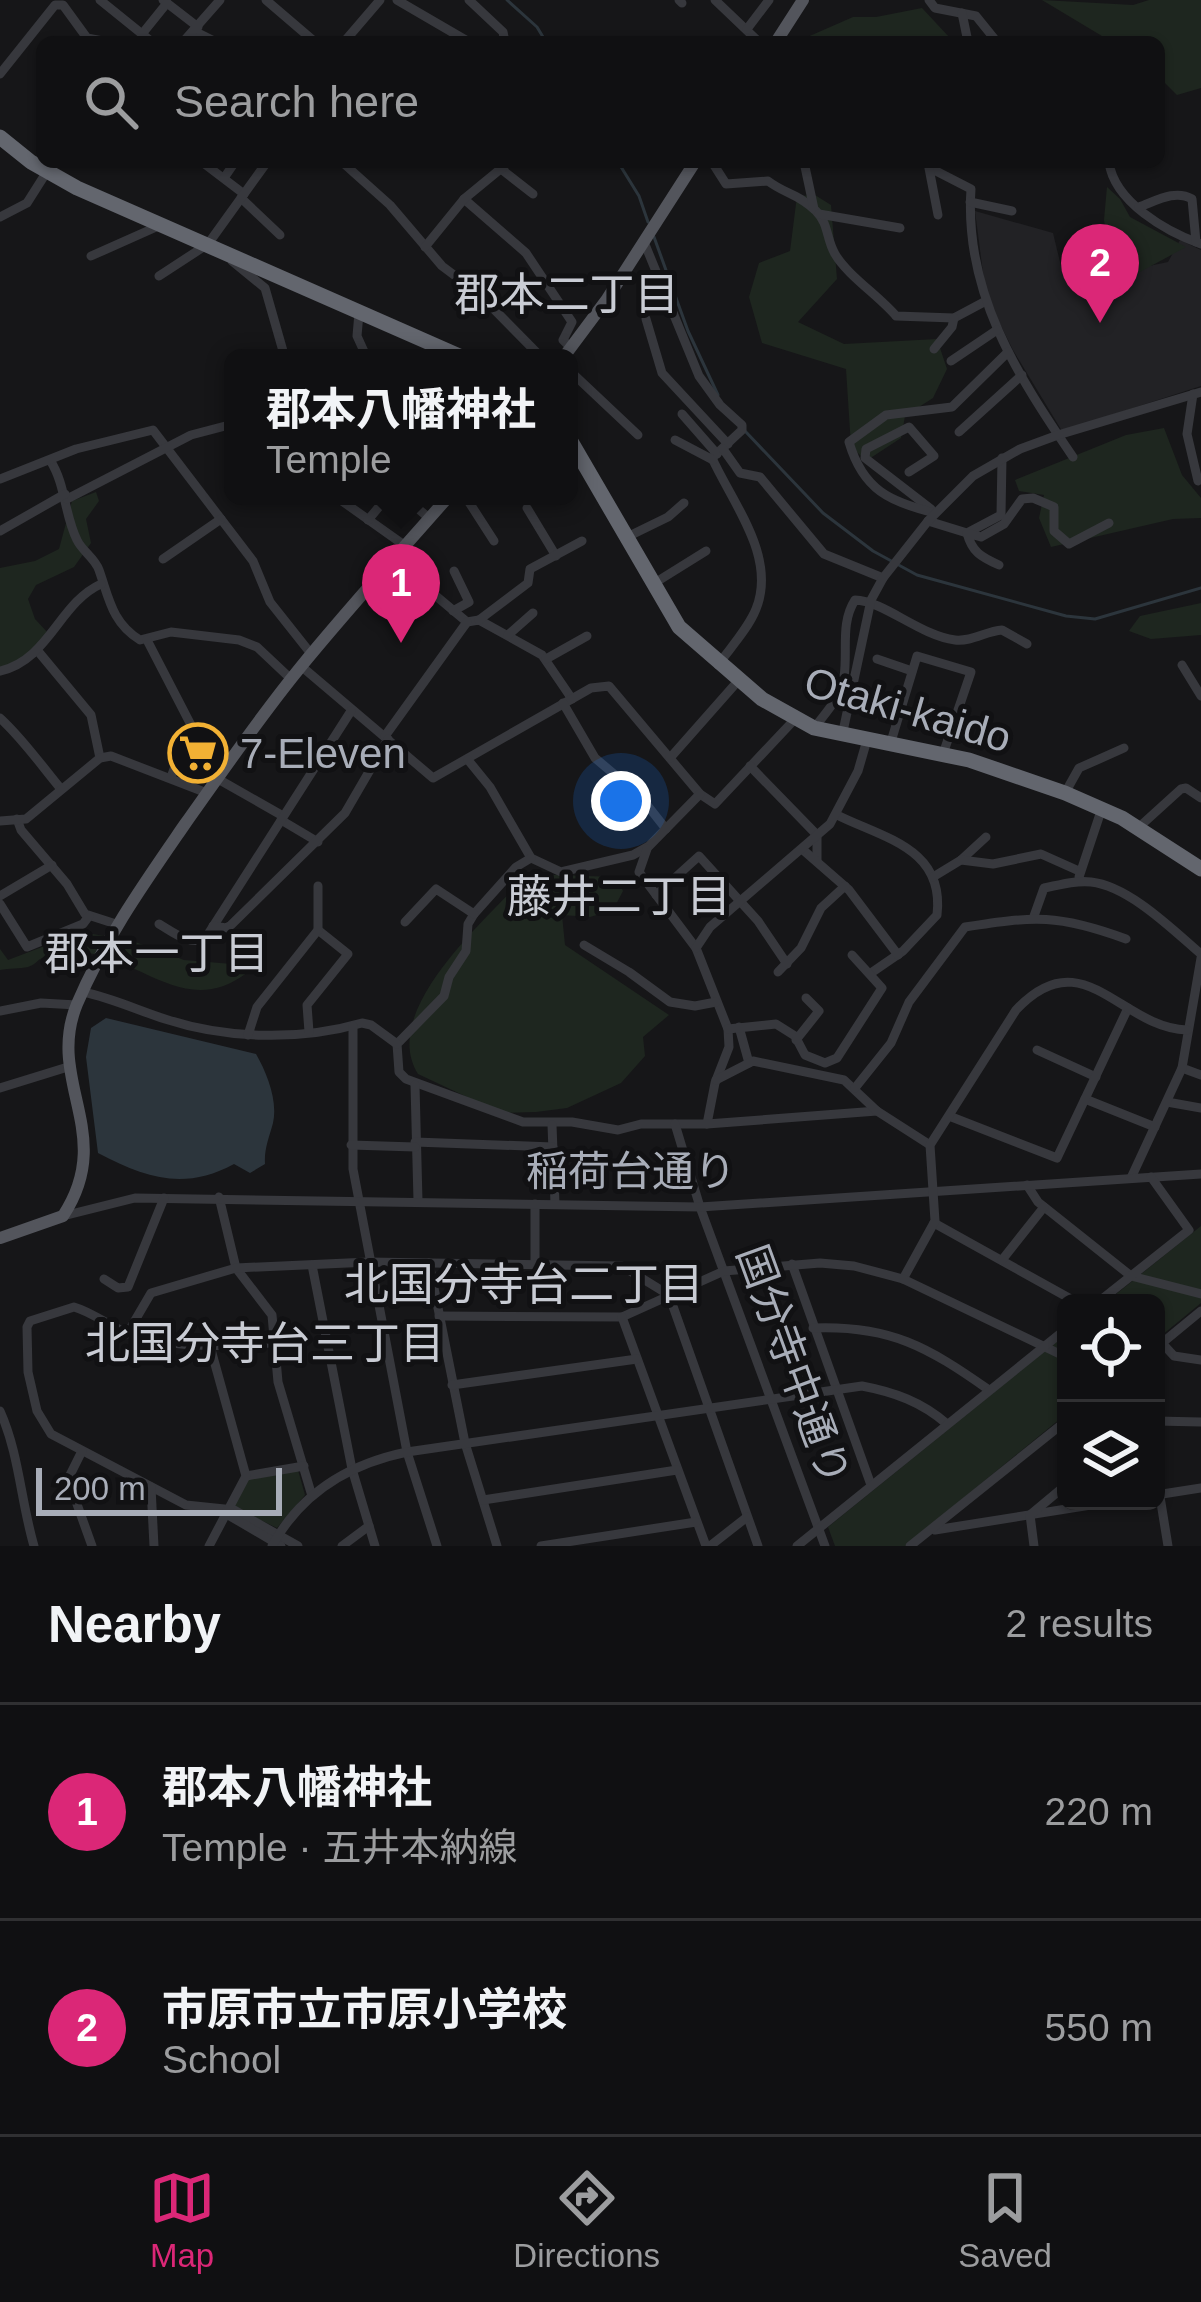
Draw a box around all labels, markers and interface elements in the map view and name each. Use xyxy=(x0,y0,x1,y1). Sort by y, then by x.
search box xyxy=(36,36,1165,168)
icon: search xyxy=(78,69,144,135)
text: Search here xyxy=(174,76,419,127)
pin: 2 xyxy=(1061,224,1139,323)
district label: 郡本二丁目 xyxy=(454,269,680,320)
popup xyxy=(224,349,578,505)
text: 郡本八幡神社 xyxy=(266,384,536,435)
text: Temple xyxy=(266,438,392,481)
pin: 1 xyxy=(362,544,440,643)
street label: Otaki-kaido xyxy=(799,658,1016,761)
supermarket icon: 7-Eleven xyxy=(167,722,229,784)
place label: 7-Eleven xyxy=(240,730,406,777)
your location xyxy=(591,771,651,831)
district label: 藤井二丁目 xyxy=(506,871,732,922)
district label: 郡本一丁目 xyxy=(44,928,270,979)
street label: 稲荷台通り xyxy=(526,1148,736,1195)
street label: 国分寺中通り xyxy=(728,1239,859,1492)
district label: 北国分寺台二丁目 xyxy=(344,1259,704,1310)
map controls xyxy=(1057,1294,1165,1510)
button: locate xyxy=(1057,1294,1165,1402)
district label: 北国分寺台三丁目 xyxy=(85,1318,445,1369)
button: layers xyxy=(1057,1402,1165,1510)
scale bar xyxy=(36,1462,282,1515)
text: 200 m xyxy=(54,1470,146,1507)
text: Nearby xyxy=(48,1596,221,1653)
text: 2 results xyxy=(1006,1602,1153,1645)
text: 郡本八幡神社 xyxy=(162,1762,432,1813)
text: 1 xyxy=(76,1790,98,1833)
text: 220 m xyxy=(1045,1790,1153,1833)
text: Temple · 五井本納線 xyxy=(162,1826,517,1869)
text: 市原市立市原小学校 xyxy=(162,1984,567,2035)
text: 2 xyxy=(76,2006,98,2049)
text: 550 m xyxy=(1045,2006,1153,2049)
text: School xyxy=(162,2038,281,2081)
tab: Map xyxy=(149,2165,215,2275)
tab: Directions xyxy=(513,2165,660,2275)
tab: Saved xyxy=(958,2165,1052,2275)

